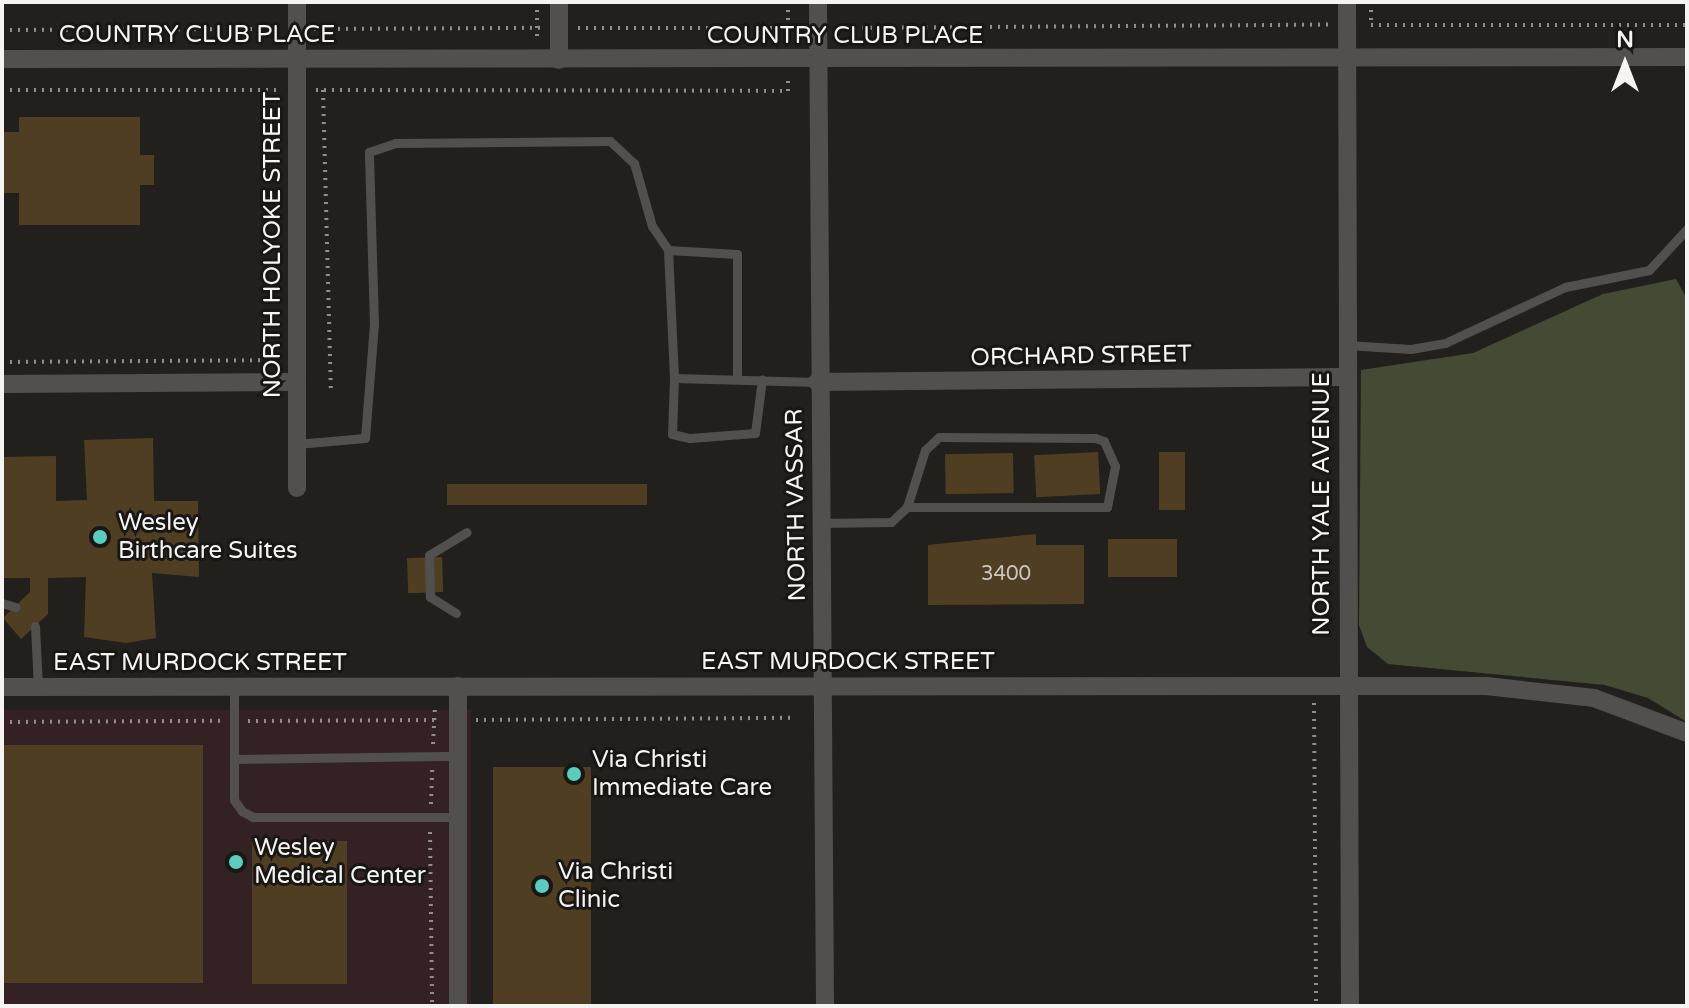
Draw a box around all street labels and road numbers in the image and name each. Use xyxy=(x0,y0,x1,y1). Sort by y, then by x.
street label: COUNTRY CLUB PLACE xyxy=(59,21,335,49)
street label: COUNTRY CLUB PLACE xyxy=(707,22,983,50)
street label: NORTH HOLYOKE STREET xyxy=(259,92,287,398)
street label: ORCHARD STREET xyxy=(970,340,1192,372)
street label: NORTH YALE AVENUE xyxy=(1308,372,1336,636)
street label: NORTH VASSAR xyxy=(780,408,812,602)
street label: EAST MURDOCK STREET xyxy=(701,648,995,676)
street label: EAST MURDOCK STREET xyxy=(53,649,347,677)

